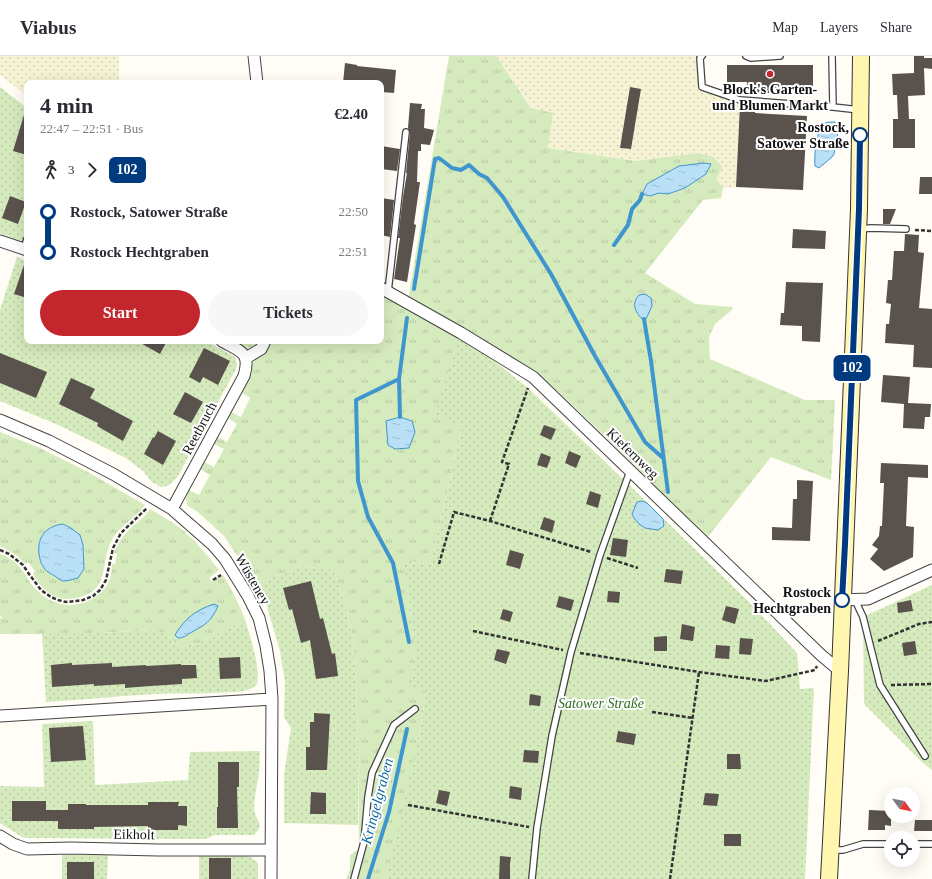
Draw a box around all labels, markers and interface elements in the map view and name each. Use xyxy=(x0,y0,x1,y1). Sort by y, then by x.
text: Viabus xyxy=(20,17,76,38)
text: Map xyxy=(772,20,798,35)
text: Layers xyxy=(820,20,858,35)
text: Share xyxy=(880,20,912,35)
marker: Block's Garten- und Blumen Markt xyxy=(765,69,775,79)
place label: Block's Garten- und Blumen Markt xyxy=(712,82,828,113)
text: 4 min xyxy=(40,93,93,118)
text: €2.40 xyxy=(334,106,368,122)
place label: Rostock, Satower Straße xyxy=(757,120,849,151)
text: 22:47 – 22:51 · Bus xyxy=(40,121,143,136)
marker: Rostock, Satower Straße xyxy=(852,127,868,143)
icon: walk xyxy=(40,159,62,181)
icon: forward xyxy=(81,159,103,181)
text: 3 xyxy=(68,162,75,177)
text: 102 xyxy=(117,162,138,177)
text: Rostock, Satower Straße xyxy=(70,204,228,220)
text: 22:50 xyxy=(338,204,368,219)
text: Rostock Hechtgraben xyxy=(70,244,209,260)
text: 22:51 xyxy=(338,244,368,259)
button: Start xyxy=(40,290,200,336)
button: Tickets xyxy=(208,290,368,336)
line badge: 102 xyxy=(829,355,875,381)
text: 102 xyxy=(842,360,863,375)
street label: Reetbruch xyxy=(179,399,220,457)
street label: Kiefernweg xyxy=(604,425,662,482)
street label: Wüsteney xyxy=(232,551,273,607)
place label: Rostock Hechtgraben xyxy=(753,585,831,616)
marker: Rostock Hechtgraben xyxy=(834,592,850,608)
park label: Satower Straße xyxy=(558,696,644,711)
water label: Kringelgraben xyxy=(358,756,396,847)
north arrow xyxy=(884,787,920,823)
map controls xyxy=(884,787,920,867)
street label: Eikholt xyxy=(113,827,155,842)
button: locate xyxy=(884,831,920,867)

